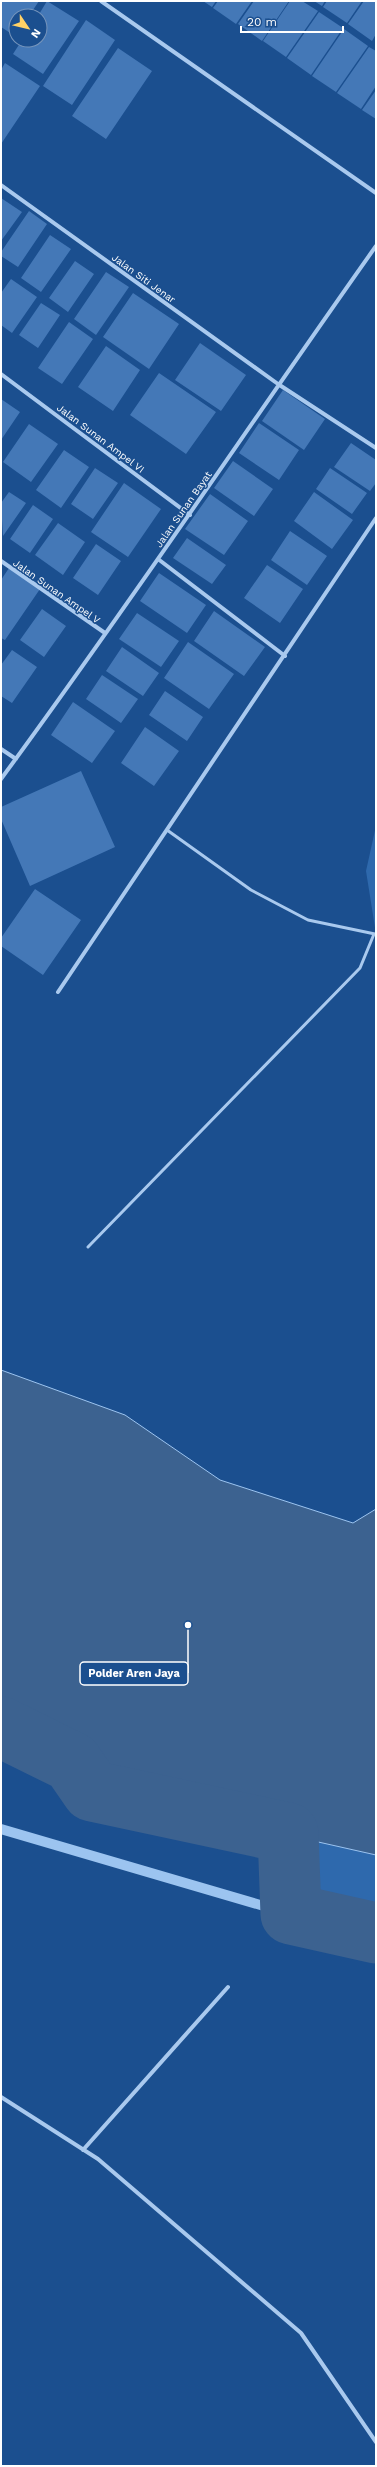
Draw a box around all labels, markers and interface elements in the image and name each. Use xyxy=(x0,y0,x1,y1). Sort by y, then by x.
north arrow xyxy=(8,8,48,48)
scale bar xyxy=(241,8,343,34)
text: 20 m xyxy=(247,15,277,29)
text: N xyxy=(28,26,43,41)
street label: Jalan Siti Jenar xyxy=(110,252,178,305)
street label: Jalan Sunan Ampel VI xyxy=(55,402,147,475)
street label: Jalan Sunan Bayat xyxy=(153,469,214,549)
street label: Jalan Sunan Ampel V xyxy=(11,557,103,626)
callout: Polder Aren Jaya xyxy=(80,1662,188,1685)
text: Polder Aren Jaya xyxy=(88,1667,180,1680)

